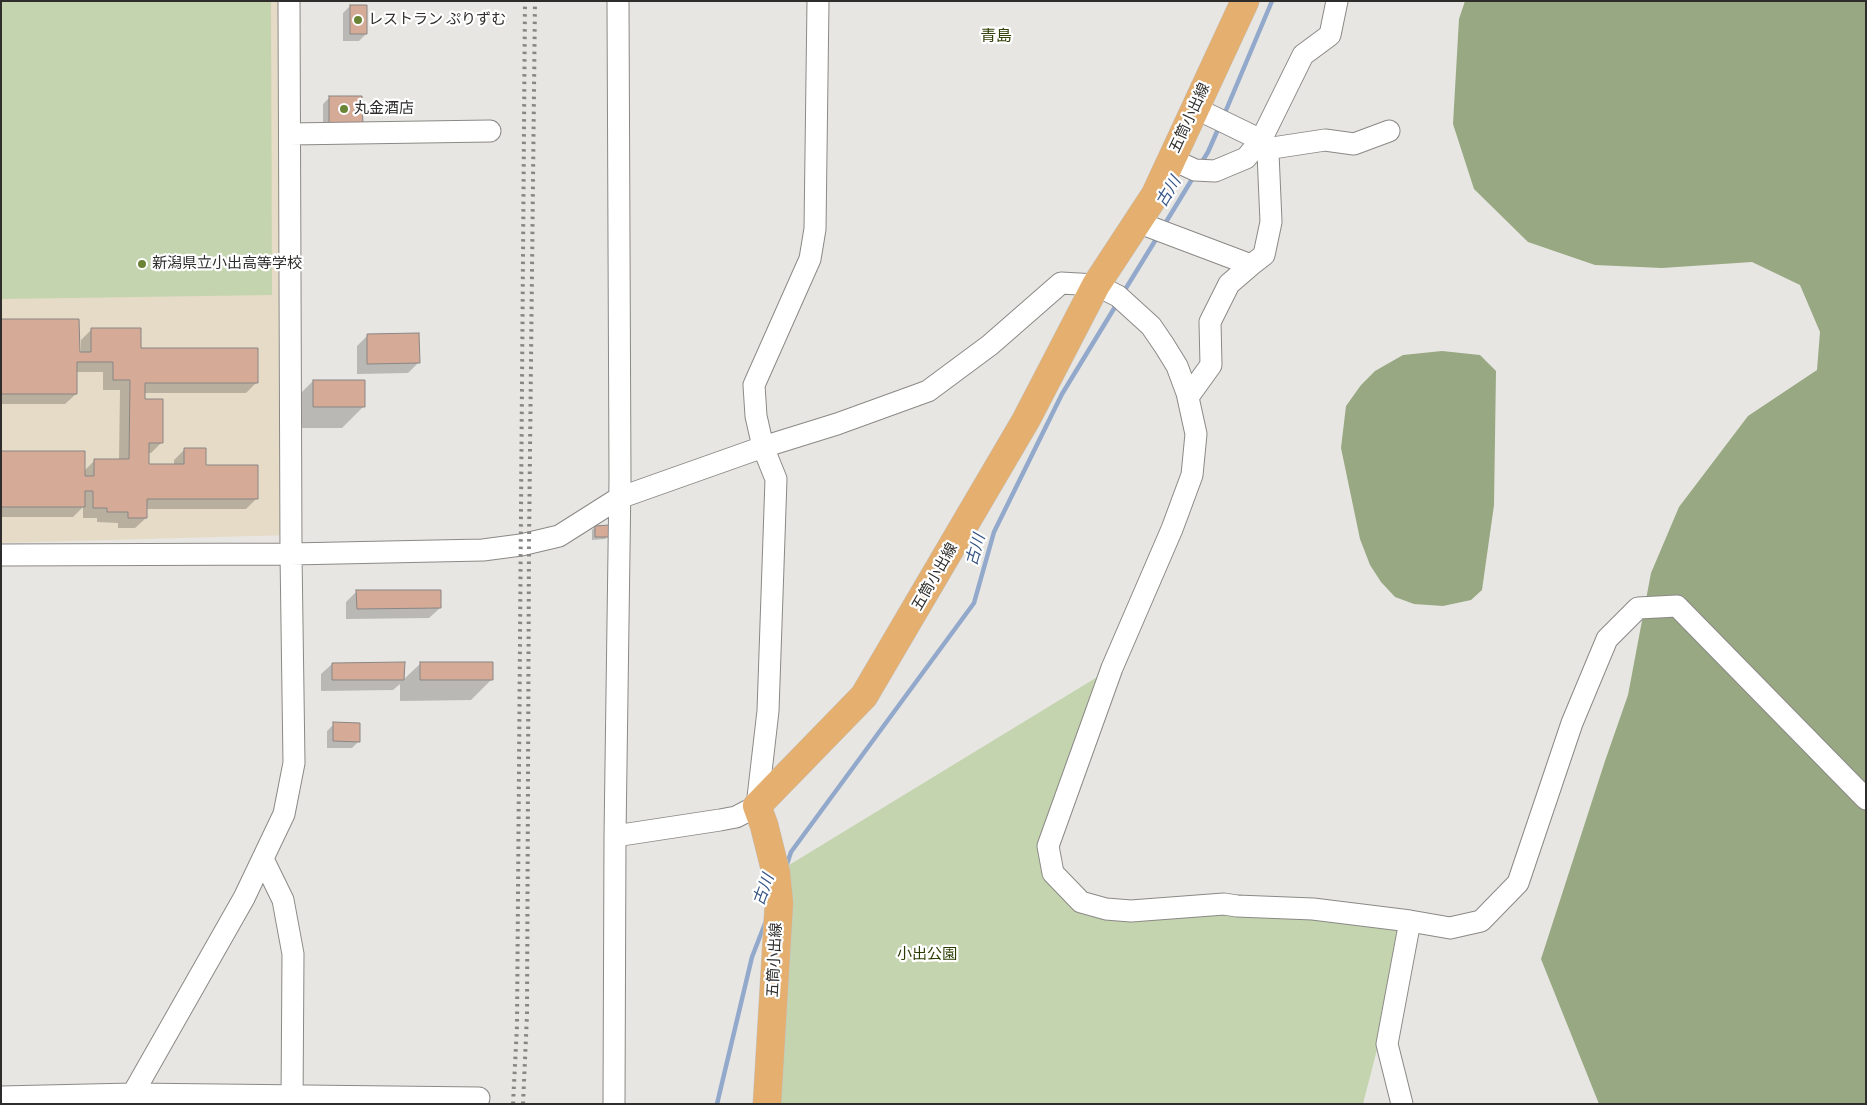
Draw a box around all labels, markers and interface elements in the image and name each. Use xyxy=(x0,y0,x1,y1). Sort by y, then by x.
place label: レストラン ぷりずむ xyxy=(368,11,506,29)
marker: レストラン ぷりずむ xyxy=(352,14,364,26)
district label: 青島 xyxy=(980,27,1012,47)
street label: 五筒小出線 xyxy=(1166,80,1214,156)
place label: 丸金酒店 xyxy=(354,100,414,118)
marker: 丸金酒店 xyxy=(338,103,350,115)
water label: 古川 xyxy=(1153,173,1185,211)
place label: 新潟県立小出高等学校 xyxy=(152,255,302,273)
marker: 新潟県立小出高等学校 xyxy=(136,258,148,270)
water label: 古川 xyxy=(962,532,990,568)
street label: 五筒小出線 xyxy=(908,540,962,614)
water label: 古川 xyxy=(750,872,778,908)
street label: 五筒小出線 xyxy=(764,922,786,998)
park label: 小出公園 xyxy=(897,946,957,964)

